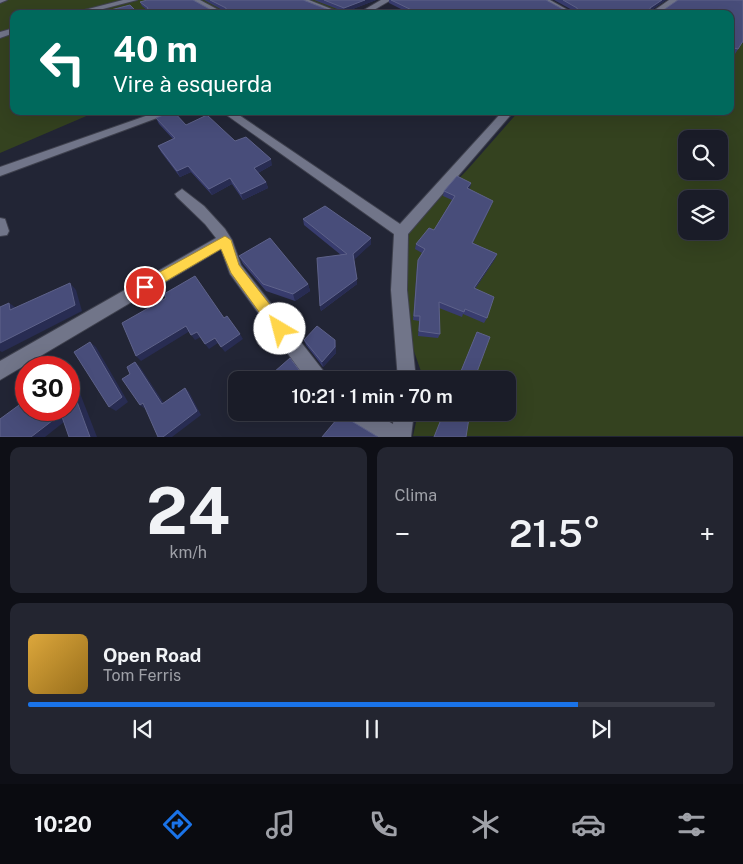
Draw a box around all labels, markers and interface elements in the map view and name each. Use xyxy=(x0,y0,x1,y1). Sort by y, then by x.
text: 40 m xyxy=(113,29,198,70)
icon: left xyxy=(30,30,95,95)
text: Vire à esquerda xyxy=(113,71,272,97)
map controls xyxy=(678,130,728,240)
button: search xyxy=(678,130,728,180)
button: layers xyxy=(678,190,728,240)
pin xyxy=(124,266,166,308)
icon: arrive xyxy=(131,273,159,301)
position arrow xyxy=(253,302,305,354)
speed limit sign: 30 xyxy=(15,356,80,421)
text: 10:21 · 1 min · 70 m xyxy=(291,385,453,407)
text: 24 xyxy=(146,472,230,549)
text: Clima xyxy=(395,486,437,505)
text: 21.5° xyxy=(509,511,601,556)
text: − xyxy=(395,517,410,550)
text: + xyxy=(699,517,715,550)
text: km/h xyxy=(169,543,207,562)
text: Open Road xyxy=(103,644,201,666)
text: Tom Ferris xyxy=(103,666,181,685)
icon: previous xyxy=(129,715,157,743)
icon: pause xyxy=(358,715,386,743)
icon: next xyxy=(587,715,615,743)
icon: directions xyxy=(160,807,195,842)
icon: music xyxy=(263,807,298,842)
icon: phone xyxy=(366,807,401,842)
icon: climate xyxy=(468,807,503,842)
icon: car xyxy=(571,807,606,842)
icon: filters xyxy=(674,807,709,842)
text: 10:20 xyxy=(34,811,92,837)

